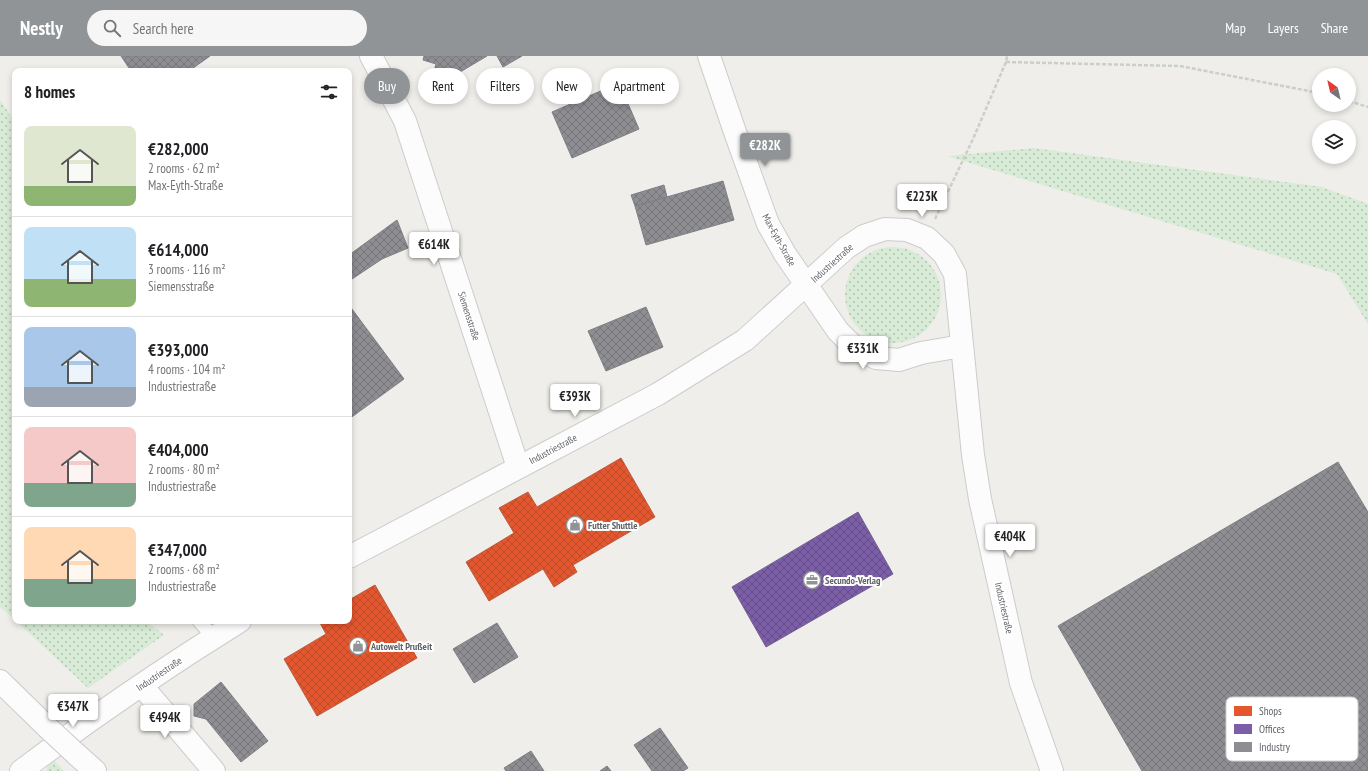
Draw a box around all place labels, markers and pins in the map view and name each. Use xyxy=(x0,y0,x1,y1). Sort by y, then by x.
pin: €282K xyxy=(737,133,793,167)
pin: €223K xyxy=(894,184,950,218)
pin: €614K xyxy=(406,232,462,266)
pin: €331K xyxy=(835,336,891,370)
pin: €393K xyxy=(547,384,603,418)
shop icon: Futter Shuttle xyxy=(565,515,585,535)
place label: Futter Shuttle xyxy=(588,519,637,532)
pin: €404K xyxy=(982,524,1038,558)
office icon: Secundo-Verlag xyxy=(802,570,822,590)
place label: Secundo-Verlag xyxy=(825,574,881,587)
shop icon: Autowelt Prußeit xyxy=(348,636,368,656)
place label: Autowelt Prußeit xyxy=(370,640,432,653)
pin: €347K xyxy=(45,694,101,728)
pin: €494K xyxy=(137,705,193,739)

